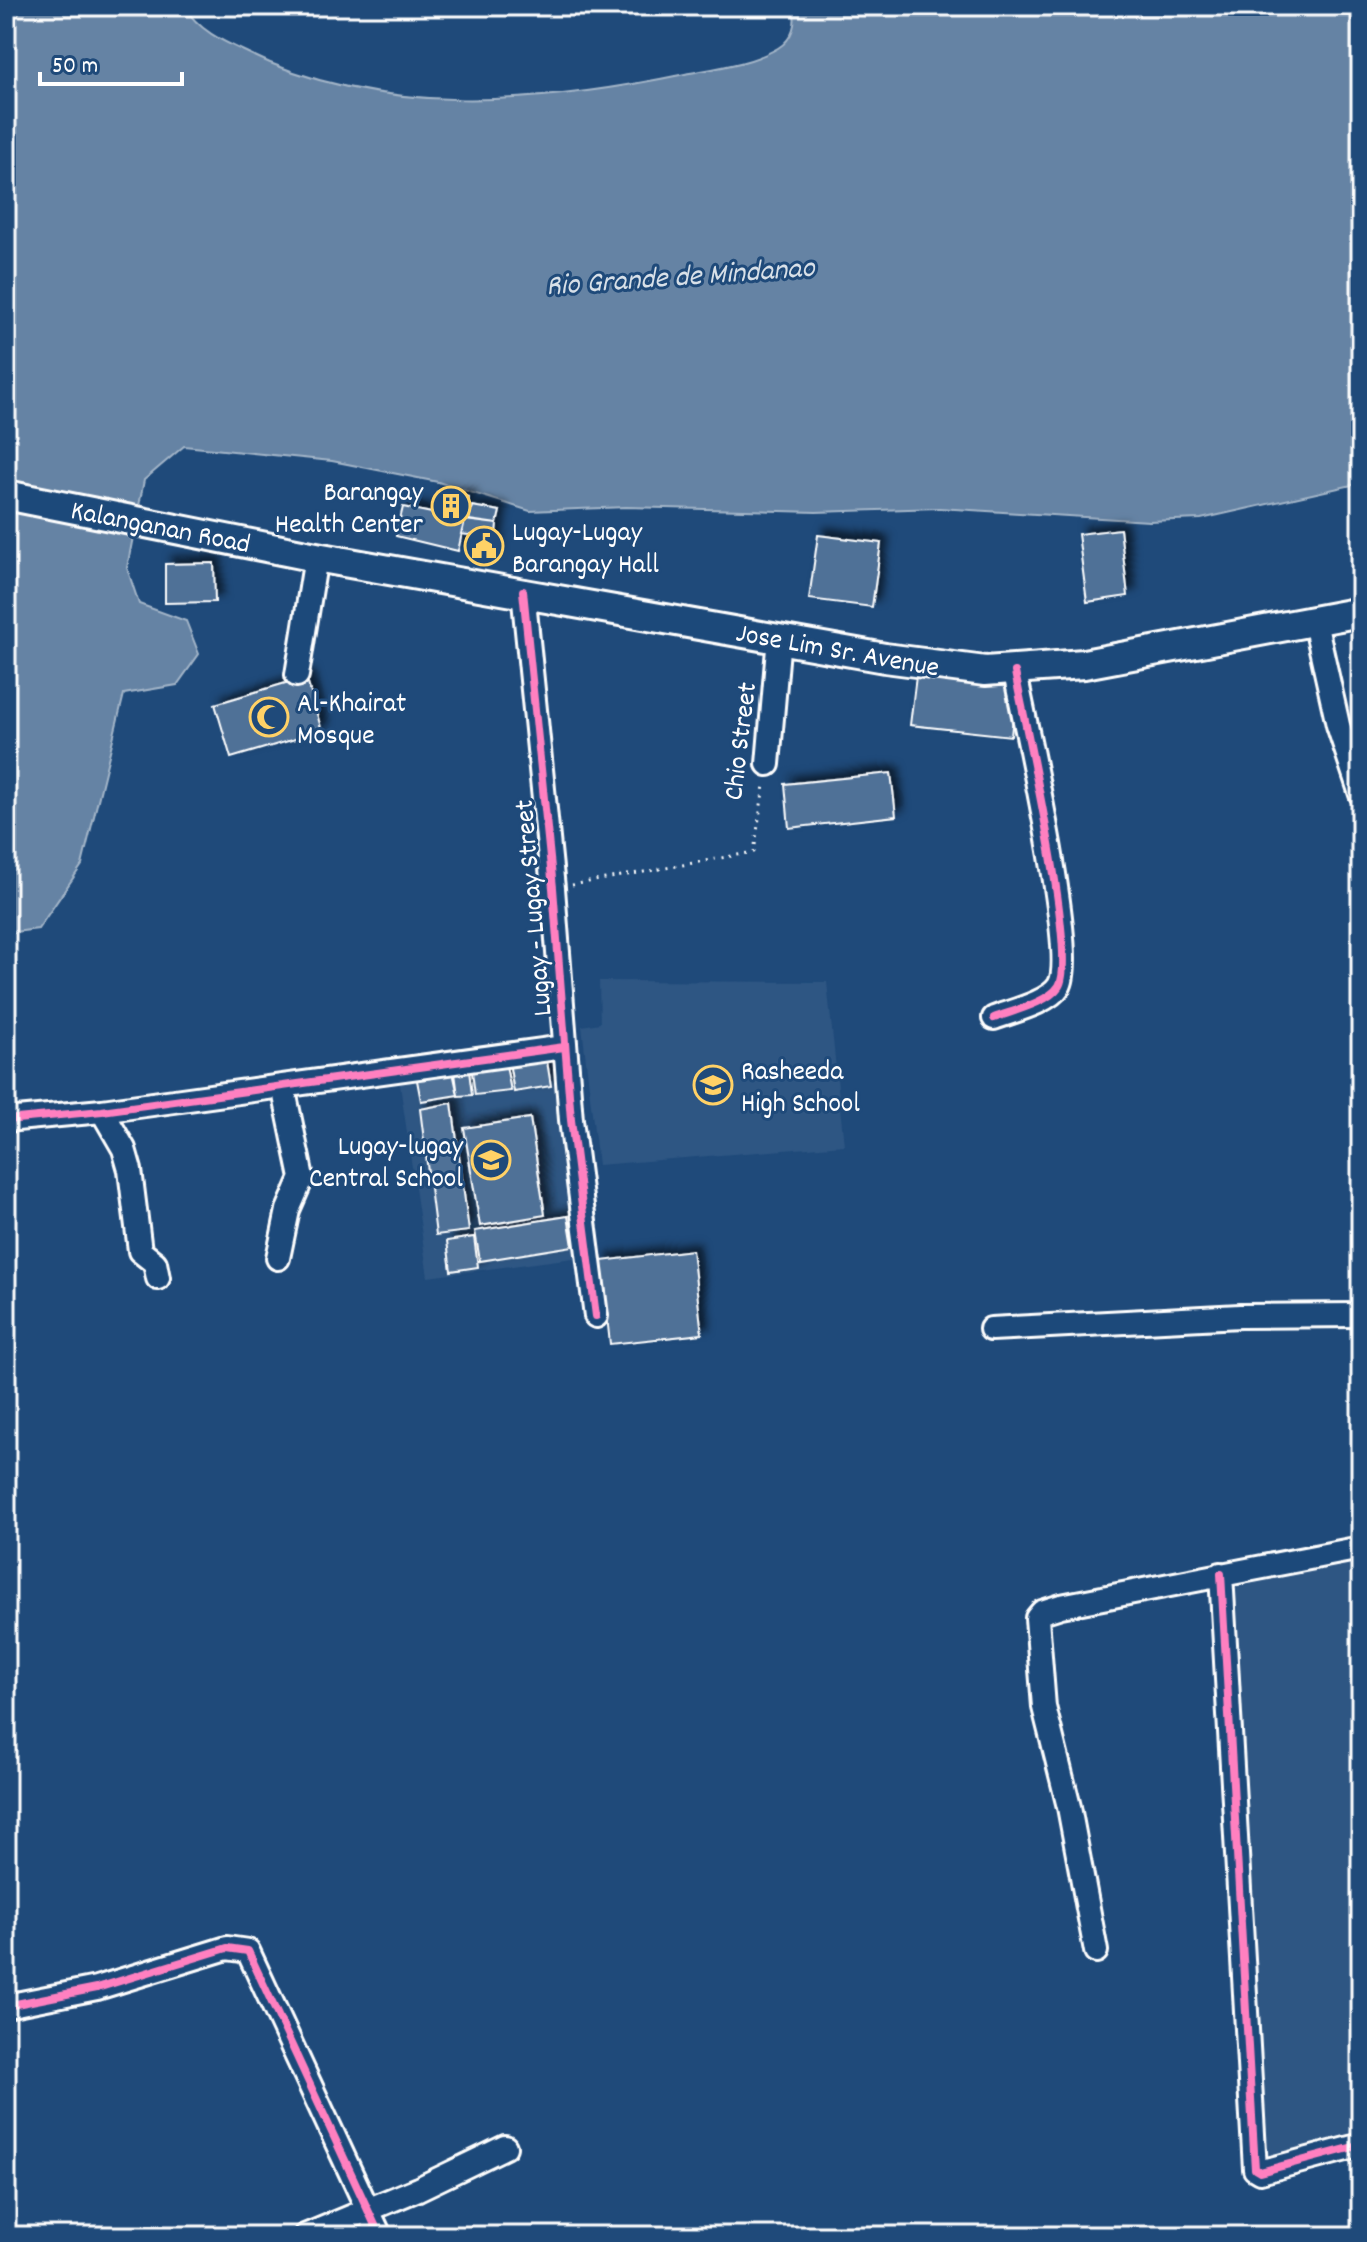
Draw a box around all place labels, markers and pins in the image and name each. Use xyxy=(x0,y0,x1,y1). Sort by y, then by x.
place label: Barangay Health Center xyxy=(275,475,424,547)
building icon: Barangay Health Center xyxy=(430,485,472,527)
place label: Lugay-Lugay Barangay Hall xyxy=(512,515,659,587)
public building icon: Lugay-Lugay Barangay Hall xyxy=(463,525,505,567)
place label: Al-Khairat Mosque xyxy=(297,686,406,758)
mosque icon: Al-Khairat Mosque xyxy=(248,696,290,738)
place label: Rasheeda High School xyxy=(741,1054,860,1126)
school or university icon: Rasheeda High School xyxy=(692,1064,734,1106)
place label: Lugay-lugay Central School xyxy=(309,1129,464,1201)
school or university icon: Lugay-lugay Central School xyxy=(470,1139,512,1181)

